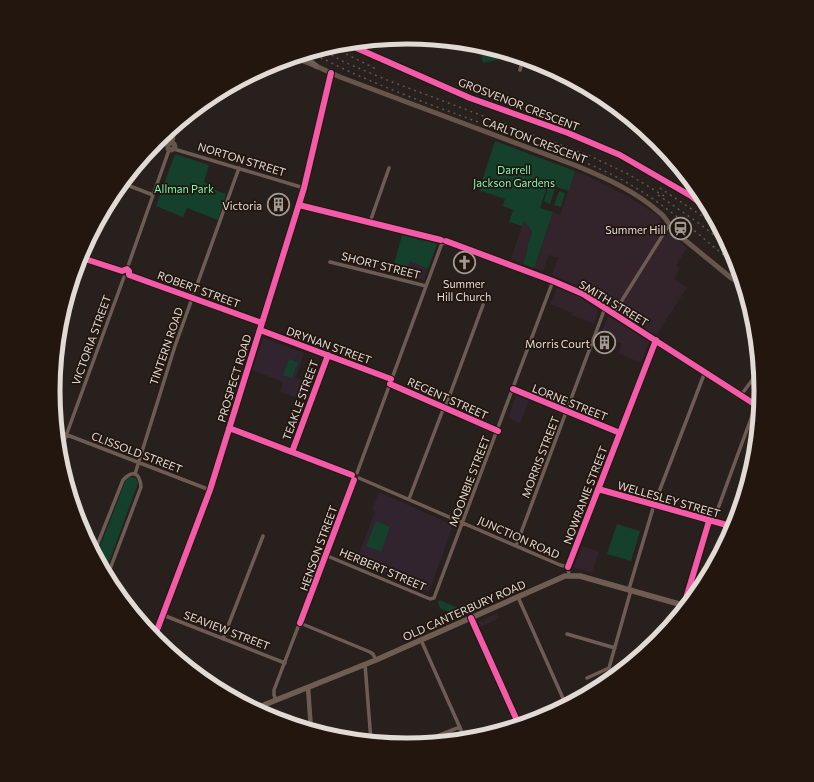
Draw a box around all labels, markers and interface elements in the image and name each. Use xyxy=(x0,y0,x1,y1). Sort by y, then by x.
street label: GROSVENOR CRESCENT xyxy=(457,75,581,133)
street label: CARLTON CRESCENT xyxy=(481,114,589,166)
street label: NORTON STREET xyxy=(196,139,288,179)
park label: Darrell Jackson Gardens xyxy=(473,163,555,190)
park label: Allman Park xyxy=(154,182,214,195)
building icon: Victoria xyxy=(265,192,291,218)
place label: Victoria xyxy=(222,199,262,212)
station icon: Summer Hill xyxy=(668,216,694,242)
place label: Summer Hill xyxy=(605,223,666,236)
street label: SHORT STREET xyxy=(340,249,422,281)
church icon: Summer Hill Church xyxy=(451,250,477,276)
street label: ROBERT STREET xyxy=(156,268,242,310)
place label: Summer Hill Church xyxy=(437,277,491,303)
street label: SMITH STREET xyxy=(577,277,651,329)
street label: VICTORIA STREET xyxy=(69,293,113,387)
street label: TINTERN ROAD xyxy=(147,305,185,387)
street label: DRYNAN STREET xyxy=(285,324,373,366)
building icon: Morris Court xyxy=(592,330,618,356)
street label: PROSPECT ROAD xyxy=(214,332,254,424)
place label: Morris Court xyxy=(525,337,590,350)
street label: TEAKLE STREET xyxy=(279,358,321,442)
street label: REGENT STREET xyxy=(406,374,490,422)
street label: LORNE STREET xyxy=(530,381,610,423)
street label: MORRIS STREET xyxy=(518,414,562,500)
street label: CLISSOLD STREET xyxy=(90,429,184,475)
street label: MOONBIE STREET xyxy=(446,434,492,528)
street label: NOWRANIE STREET xyxy=(560,444,610,546)
street label: WELLESLEY STREET xyxy=(616,478,722,520)
street label: HENSON STREET xyxy=(297,504,339,592)
street label: JUNCTION ROAD xyxy=(476,513,562,562)
street label: HERBERT STREET xyxy=(338,545,428,593)
street label: OLD CANTERBURY ROAD xyxy=(401,577,527,643)
street label: SEAVIEW STREET xyxy=(182,608,272,652)

